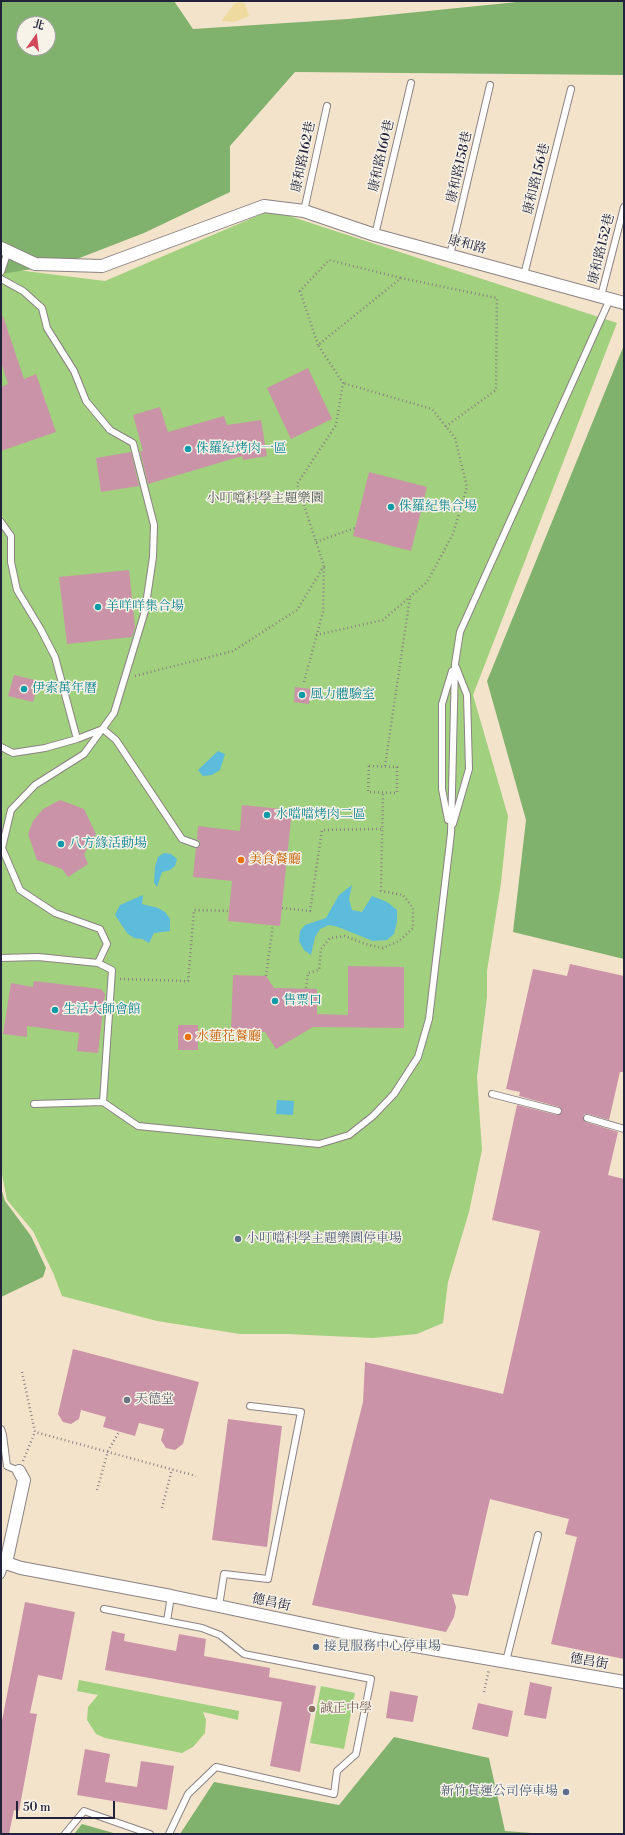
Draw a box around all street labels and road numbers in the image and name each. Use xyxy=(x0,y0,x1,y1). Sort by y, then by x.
street label: 康和路160巷 xyxy=(366,118,398,194)
street label: 康和路162巷 xyxy=(289,120,319,194)
street label: 康和路158巷 xyxy=(444,130,476,204)
street label: 康和路156巷 xyxy=(521,142,553,216)
street label: 康和路152巷 xyxy=(586,212,618,286)
street label: 康和路 xyxy=(446,232,488,258)
street label: 德昌街 xyxy=(250,1591,292,1615)
street label: 德昌街 xyxy=(568,1651,610,1673)

